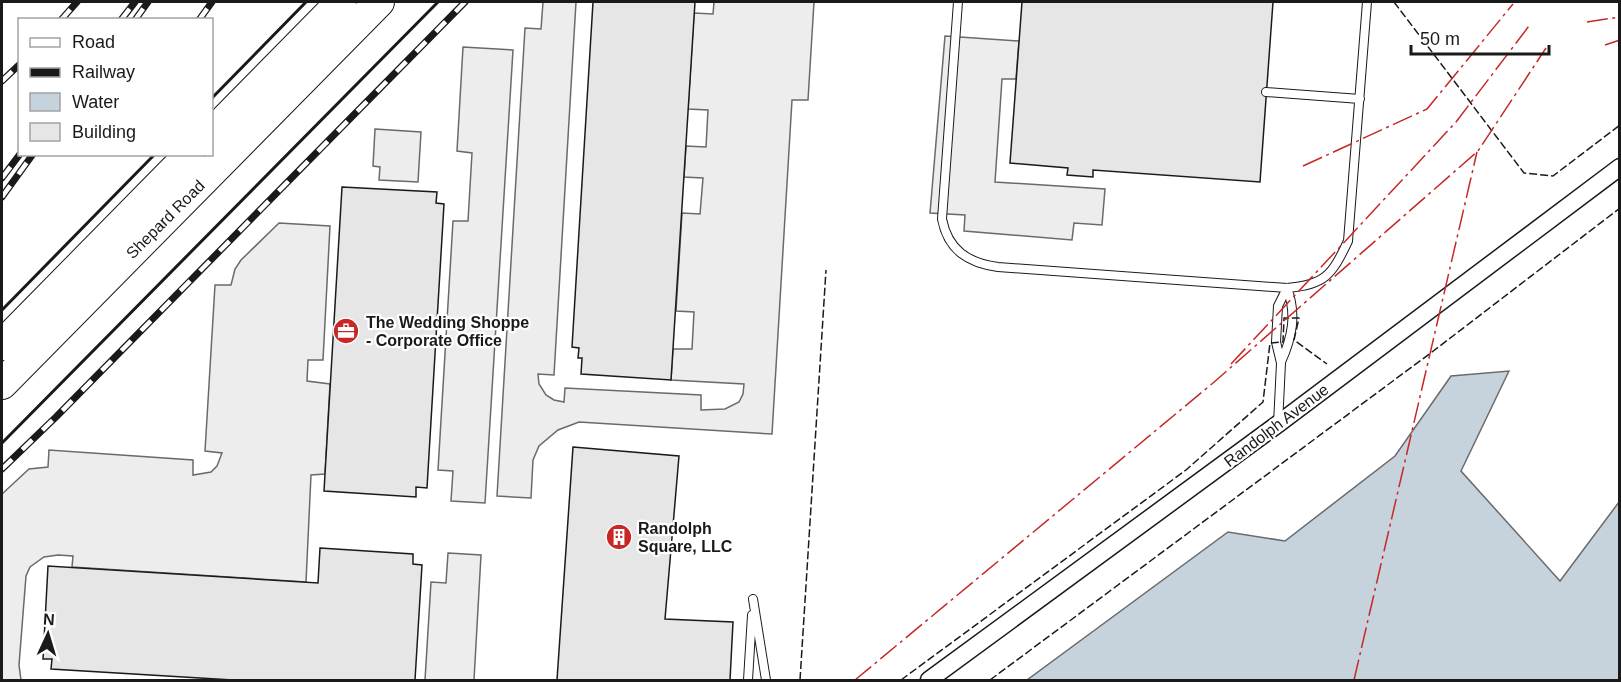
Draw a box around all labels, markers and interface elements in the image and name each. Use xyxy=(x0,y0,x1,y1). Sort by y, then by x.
legend xyxy=(18,18,213,156)
scale bar xyxy=(1411,18,1549,56)
text: 50 m xyxy=(1420,29,1460,49)
text: Road xyxy=(72,32,115,52)
text: Railway xyxy=(72,62,135,82)
text: Water xyxy=(72,92,119,112)
text: Building xyxy=(72,122,136,142)
street label: Shepard Road xyxy=(123,177,208,262)
place label: The Wedding Shoppe - Corporate Office xyxy=(366,314,529,349)
office icon: The Wedding Shoppe - Corporate Office xyxy=(331,316,361,346)
street label: Randolph Avenue xyxy=(1221,381,1332,470)
place label: Randolph Square, LLC xyxy=(638,520,733,555)
building icon: Randolph Square, LLC xyxy=(604,522,634,552)
north arrow xyxy=(18,604,78,664)
text: N xyxy=(43,611,55,628)

